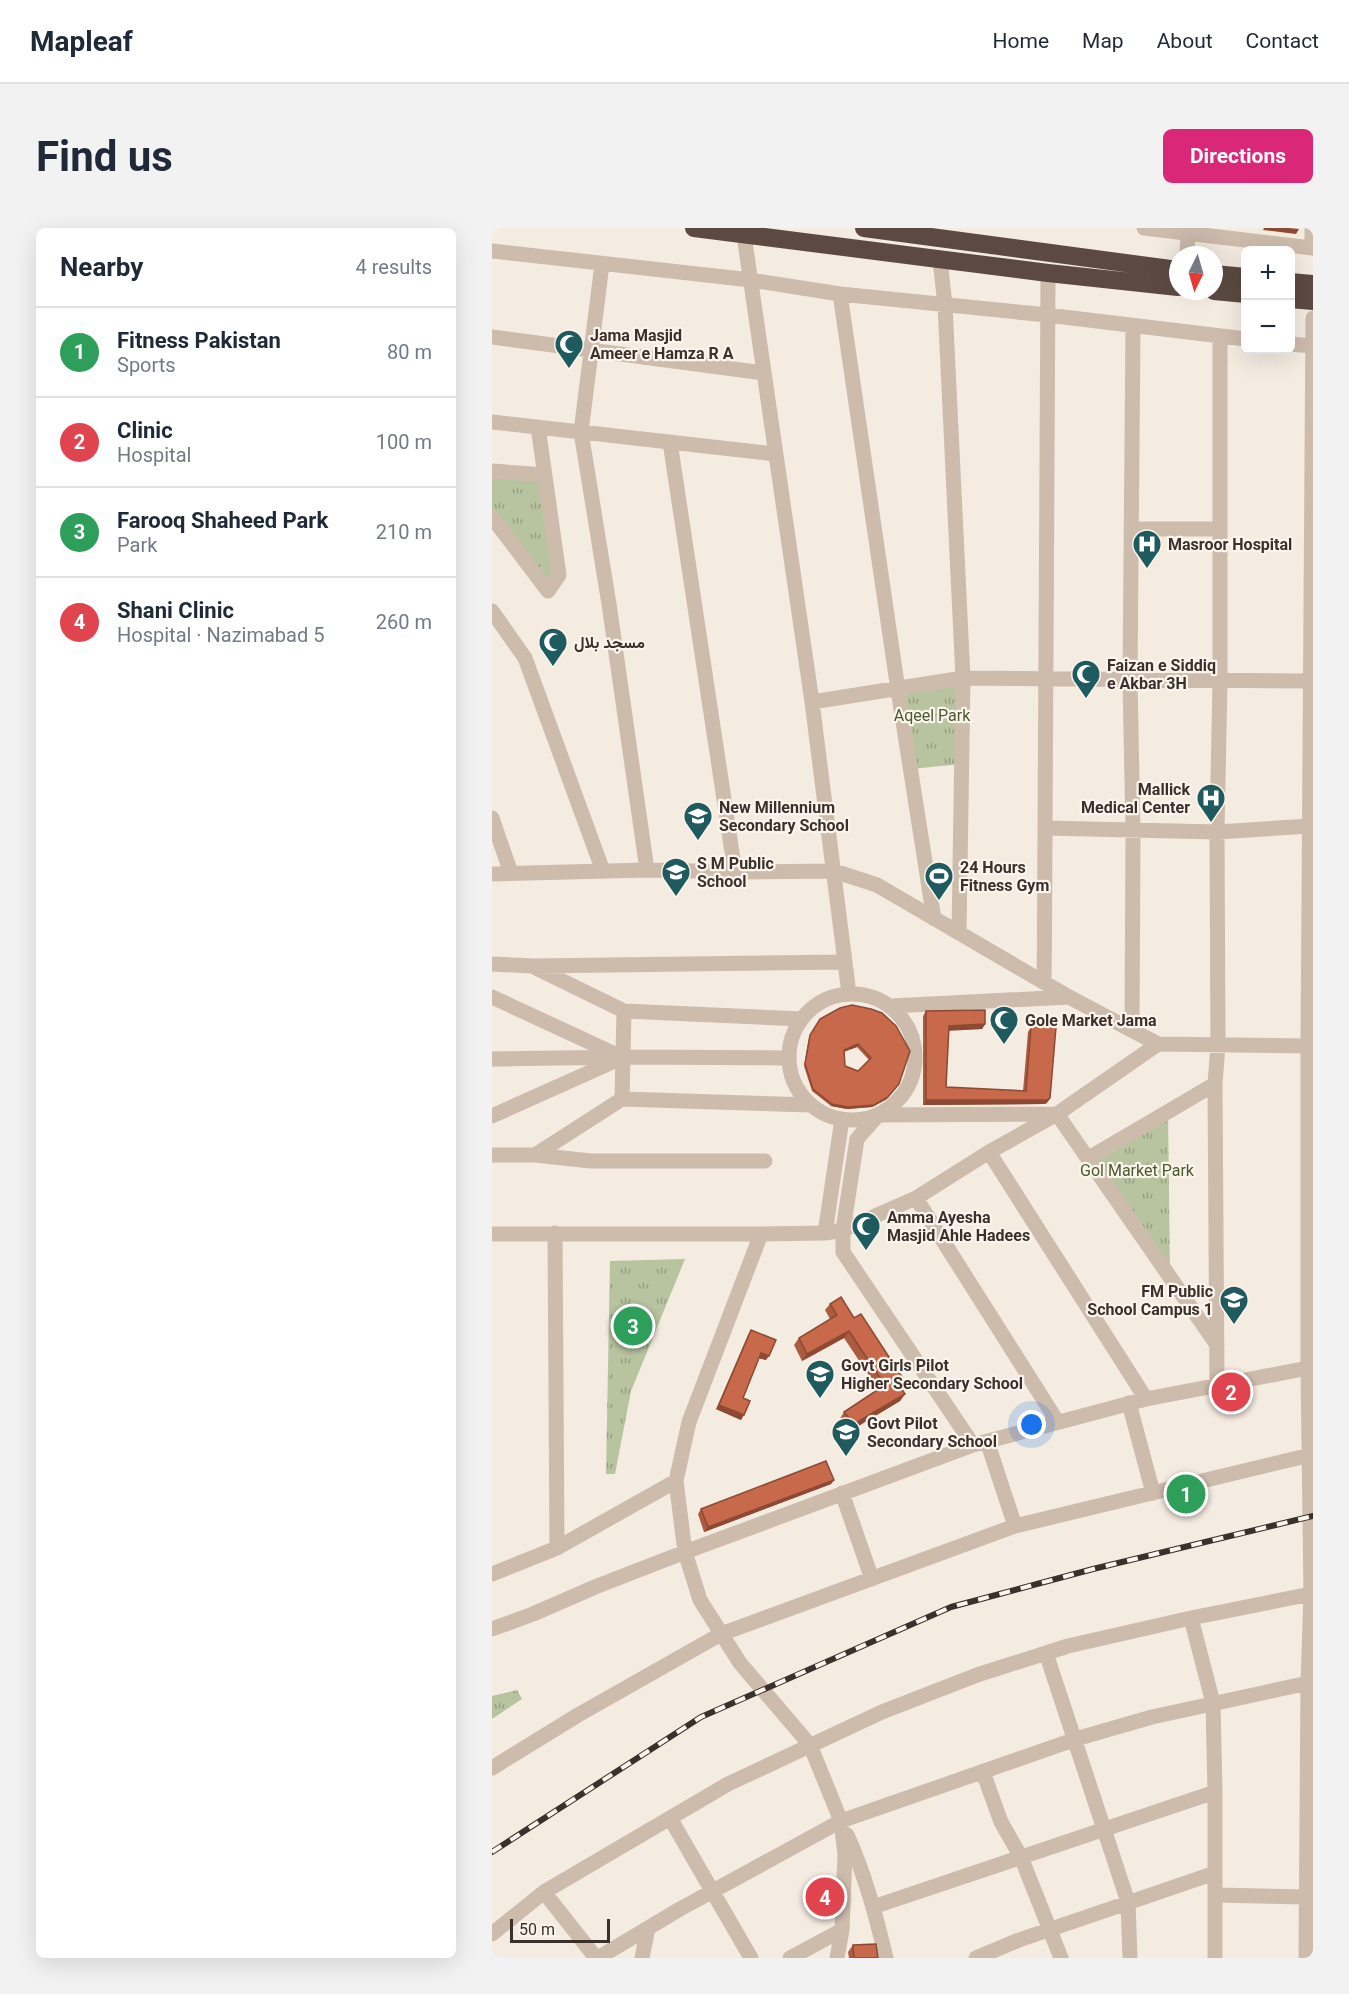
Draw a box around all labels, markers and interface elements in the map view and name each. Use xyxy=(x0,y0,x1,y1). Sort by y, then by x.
text: Mapleaf xyxy=(30,25,133,58)
text: Home xyxy=(993,29,1049,53)
text: Map xyxy=(1082,29,1124,53)
text: About xyxy=(1157,29,1213,53)
text: Contact xyxy=(1246,29,1319,53)
button: Directions xyxy=(1163,129,1313,183)
text: Find us xyxy=(36,132,173,181)
north arrow xyxy=(1169,246,1223,300)
map controls xyxy=(1241,246,1295,354)
button: + xyxy=(1241,246,1295,300)
text: Nearby xyxy=(60,252,143,282)
text: 4 results xyxy=(356,255,432,279)
button: − xyxy=(1241,300,1295,354)
place label: Jama Masjid Ameer e Hamza R A xyxy=(590,326,734,363)
text: Fitness Pakistan xyxy=(117,328,281,353)
mosque icon: Jama Masjid Ameer e Hamza R A xyxy=(553,328,585,370)
text: 1 xyxy=(74,340,85,364)
text: 80 m xyxy=(387,340,432,364)
text: Sports xyxy=(117,353,176,377)
text: Clinic xyxy=(117,418,173,443)
text: 2 xyxy=(74,430,85,454)
text: 100 m xyxy=(376,430,432,454)
text: Hospital xyxy=(117,443,191,467)
text: Farooq Shaheed Park xyxy=(117,508,328,533)
text: 3 xyxy=(74,520,85,544)
text: 210 m xyxy=(376,520,432,544)
hospital icon: Masroor Hospital xyxy=(1131,528,1163,570)
text: Park xyxy=(117,533,157,557)
place label: Masroor Hospital xyxy=(1168,535,1292,554)
text: Shani Clinic xyxy=(117,598,234,623)
text: 4 xyxy=(74,610,85,634)
text: 260 m xyxy=(376,610,432,634)
text: Hospital · Nazimabad 5 xyxy=(117,623,324,647)
mosque icon: مسجد بلال xyxy=(537,626,569,668)
place label: مسجد بلال xyxy=(574,633,645,652)
place label: Faizan e Siddiq e Akbar 3H xyxy=(1107,656,1216,693)
mosque icon: Faizan e Siddiq e Akbar 3H xyxy=(1070,658,1102,700)
park label: Aqeel Park xyxy=(894,706,971,725)
place label: Mallick Medical Center xyxy=(1081,780,1190,817)
hospital icon: Mallick Medical Center xyxy=(1195,782,1227,824)
place label: New Millennium Secondary School xyxy=(719,798,849,835)
school or university icon: New Millennium Secondary School xyxy=(682,800,714,842)
place label: S M Public School xyxy=(697,854,774,891)
school or university icon: S M Public School xyxy=(660,856,692,898)
place label: 24 Hours Fitness Gym xyxy=(960,858,1049,895)
sports icon: 24 Hours Fitness Gym xyxy=(923,860,955,902)
mosque icon: Gole Market Jama xyxy=(988,1004,1020,1046)
place label: Gole Market Jama xyxy=(1025,1011,1157,1030)
park label: Gol Market Park xyxy=(1080,1161,1195,1180)
place label: Amma Ayesha Masjid Ahle Hadees xyxy=(887,1208,1030,1245)
mosque icon: Amma Ayesha Masjid Ahle Hadees xyxy=(850,1210,882,1252)
place label: FM Public School Campus 1 xyxy=(1087,1282,1213,1319)
school or university icon: FM Public School Campus 1 xyxy=(1218,1284,1250,1326)
pin: 3 xyxy=(614,1304,652,1348)
place label: Govt Girls Pilot Higher Secondary School xyxy=(841,1356,1023,1393)
school or university icon: Govt Girls Pilot Higher Secondary School xyxy=(804,1358,836,1400)
pin: 2 xyxy=(1212,1370,1250,1414)
your location xyxy=(1017,1410,1046,1439)
place label: Govt Pilot Secondary School xyxy=(867,1414,997,1451)
school or university icon: Govt Pilot Secondary School xyxy=(830,1416,862,1458)
pin: 1 xyxy=(1166,1472,1206,1516)
pin: 4 xyxy=(806,1874,844,1920)
scale bar xyxy=(510,1916,610,1944)
text: 50 m xyxy=(519,1920,555,1939)

